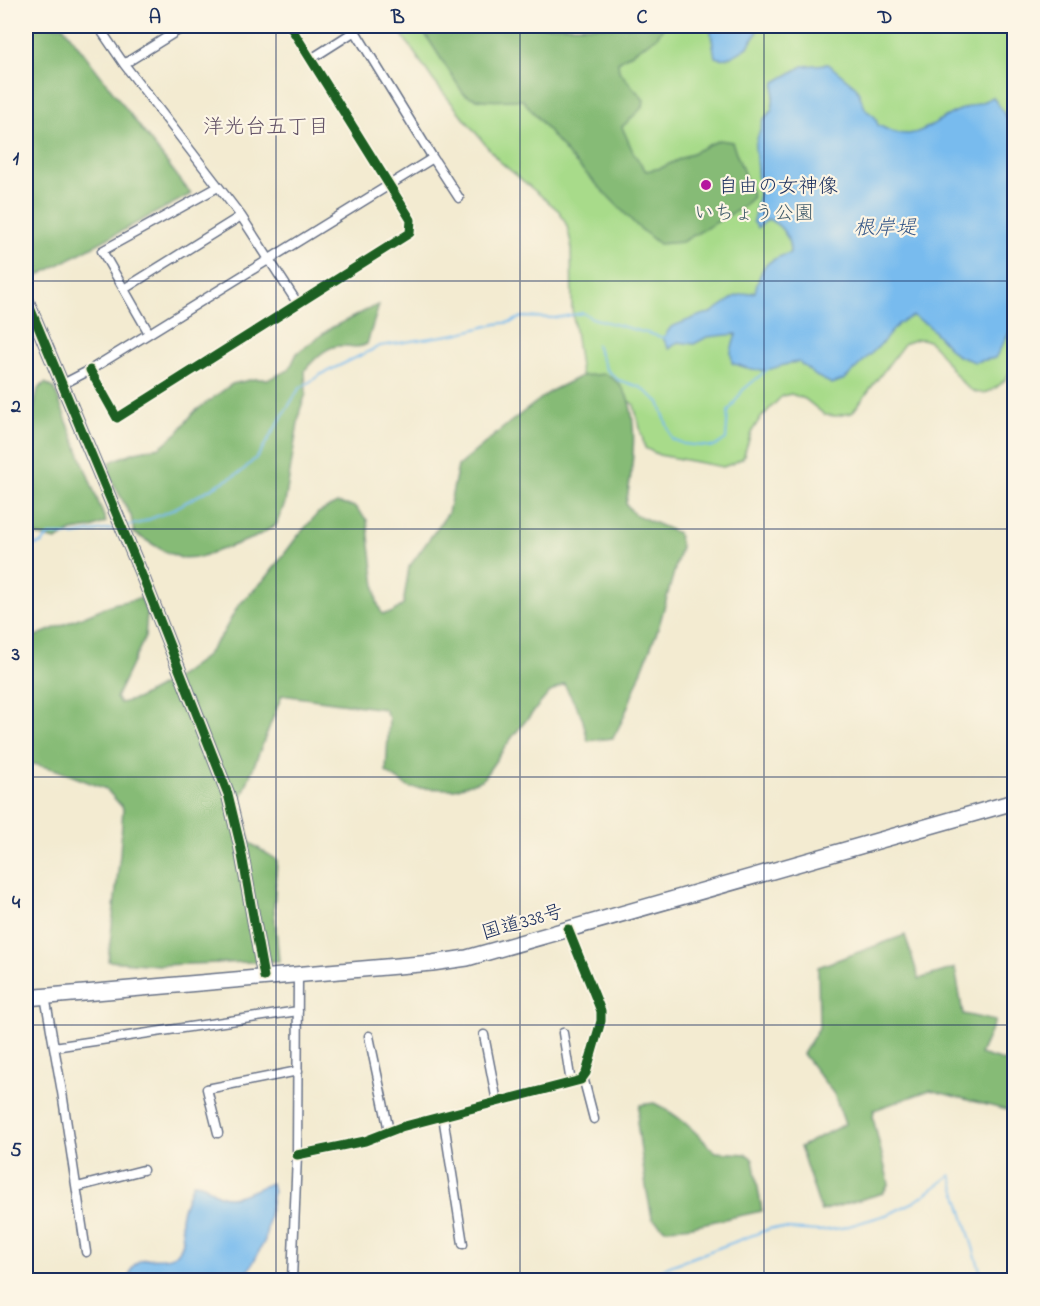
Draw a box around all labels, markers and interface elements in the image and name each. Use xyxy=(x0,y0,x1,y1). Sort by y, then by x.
text: A xyxy=(149,4,161,33)
text: B xyxy=(390,4,405,33)
text: C xyxy=(637,4,648,33)
text: D xyxy=(877,4,892,33)
district label: 洋光台五丁目 xyxy=(203,113,329,143)
text: 1 xyxy=(13,145,20,174)
place label: 自由の女神像 xyxy=(718,173,838,202)
marker: 自由の女神像 xyxy=(699,178,713,192)
park label: いちょう公園 xyxy=(694,200,814,229)
water label: 根岸堤 xyxy=(854,214,917,244)
text: 2 xyxy=(10,393,21,422)
text: 3 xyxy=(11,641,20,670)
text: 4 xyxy=(12,889,21,918)
street label: 国道338号 xyxy=(478,898,567,949)
text: 5 xyxy=(10,1137,22,1166)

